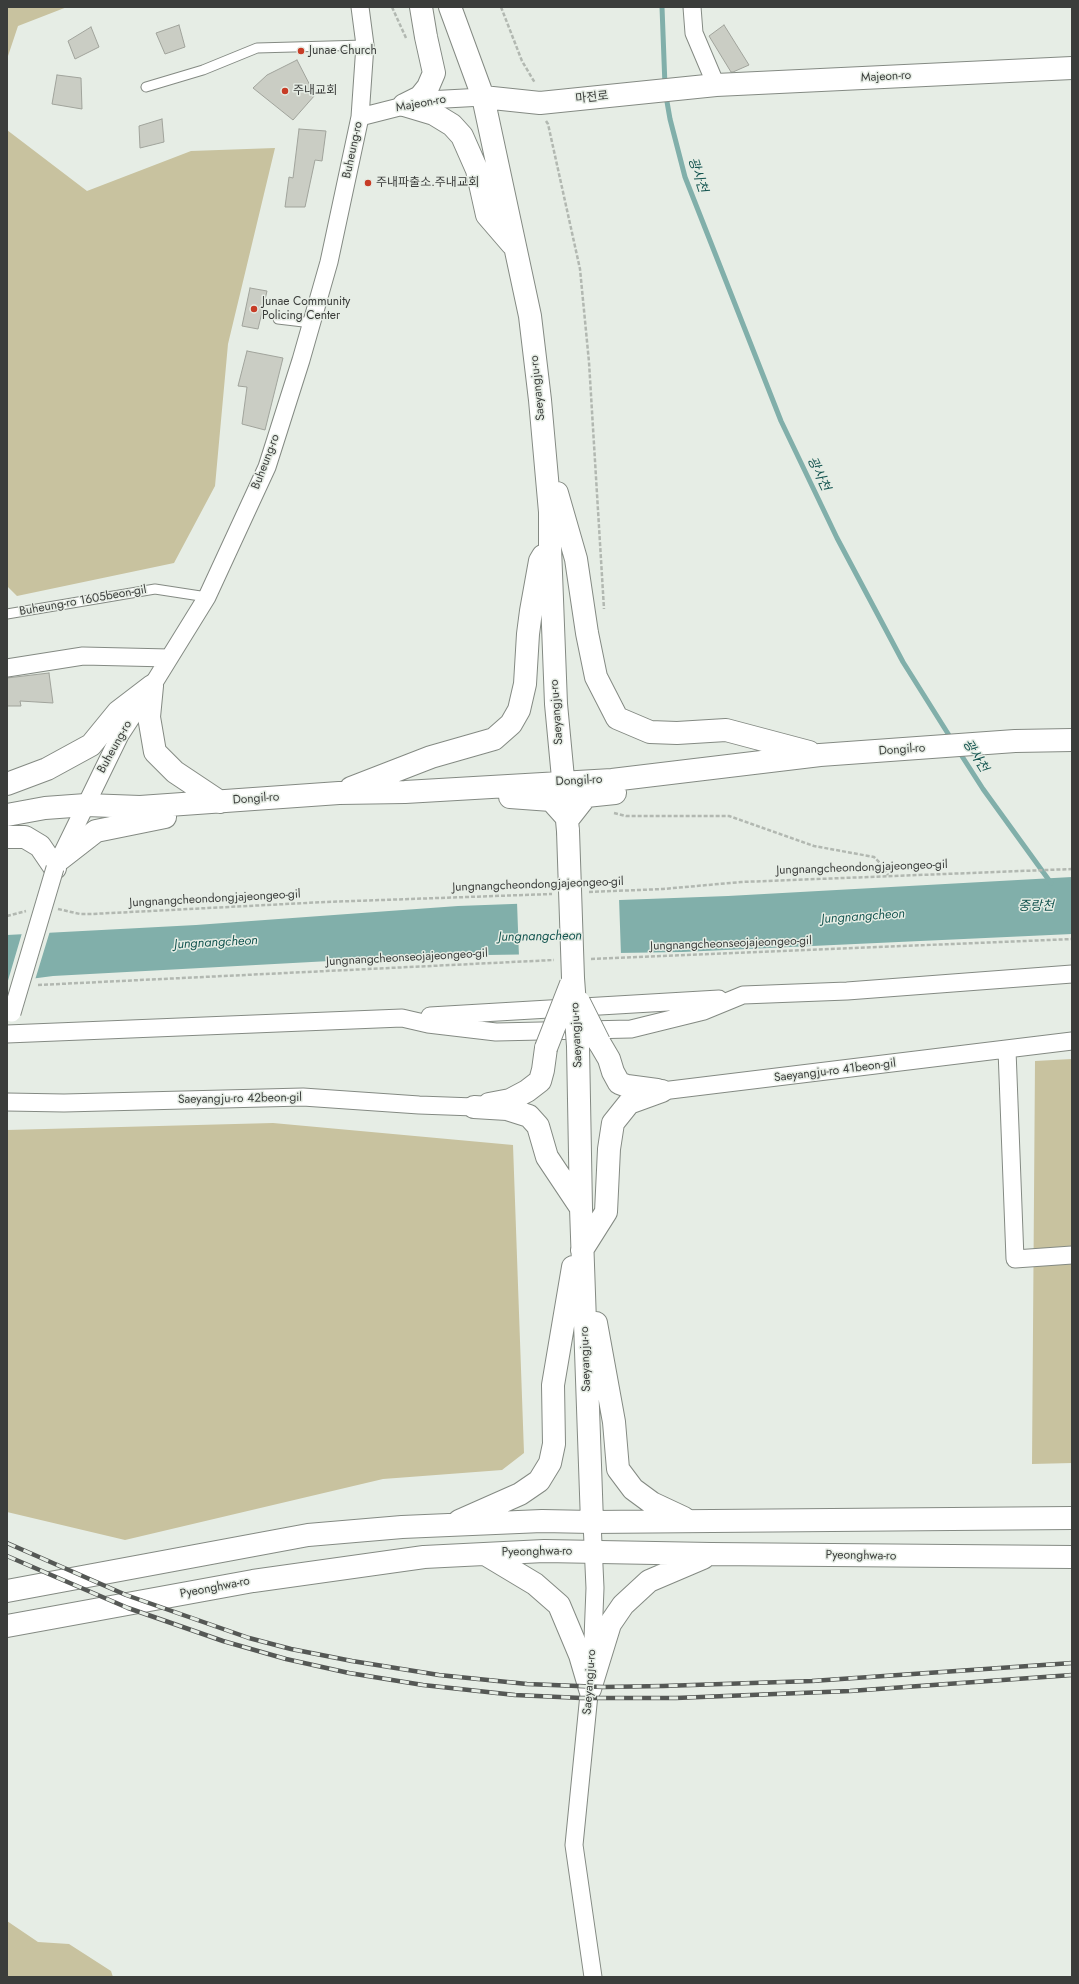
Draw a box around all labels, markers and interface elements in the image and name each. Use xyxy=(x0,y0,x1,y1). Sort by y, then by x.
place label: Junae Church xyxy=(309,44,377,58)
marker: Junae Church xyxy=(296,46,306,56)
street label: Majeon-ro xyxy=(860,68,912,86)
place label: 주내교회 xyxy=(293,84,337,98)
marker: 주내교회 xyxy=(280,86,290,96)
street label: 마전로 xyxy=(575,89,609,107)
street label: Majeon-ro xyxy=(395,93,447,115)
street label: Buheung-ro xyxy=(340,120,366,180)
water label: 광사천 xyxy=(684,156,710,194)
place label: 주내파출소.주내교회 xyxy=(376,176,479,190)
marker: 주내파출소.주내교회 xyxy=(363,178,373,188)
place label: Junae Community Policing Center xyxy=(262,295,350,323)
marker: Junae Community Policing Center xyxy=(249,304,259,314)
street label: Saeyangju-ro xyxy=(527,355,549,421)
street label: Buheung-ro xyxy=(249,432,283,492)
water label: 광사천 xyxy=(803,454,833,494)
street label: Buheung-ro 1605beon-gil xyxy=(18,583,148,619)
street label: Saeyangju-ro xyxy=(548,679,566,745)
street label: Buheung-ro xyxy=(95,718,135,776)
water label: 광사천 xyxy=(959,737,991,775)
street label: Dongil-ro xyxy=(878,741,926,759)
street label: Dongil-ro xyxy=(555,773,603,789)
street label: Dongil-ro xyxy=(232,790,280,808)
street label: Jungnangcheondongjajeongeo-gil xyxy=(776,858,948,878)
street label: Jungnangcheondongjajeongeo-gil xyxy=(452,875,624,895)
street label: Jungnangcheondongjajeongeo-gil xyxy=(129,887,301,911)
water label: 중랑천 xyxy=(1018,899,1054,915)
water label: Jungnangcheon xyxy=(821,906,905,928)
water label: Jungnangcheon xyxy=(498,928,582,946)
water label: Jungnangcheon xyxy=(174,933,258,953)
street label: Jungnangcheonseojajeongeo-gil xyxy=(650,934,812,954)
street label: Jungnangcheonseojajeongeo-gil xyxy=(326,947,488,969)
street label: Saeyangju-ro xyxy=(568,1002,586,1068)
street label: Saeyangju-ro 41beon-gil xyxy=(773,1056,897,1086)
street label: Saeyangju-ro 42beon-gil xyxy=(178,1091,302,1107)
street label: Saeyangju-ro xyxy=(578,1326,594,1392)
street label: Pyeonghwa-ro xyxy=(502,1544,572,1560)
street label: Pyeonghwa-ro xyxy=(826,1548,896,1564)
street label: Pyeonghwa-ro xyxy=(179,1574,251,1602)
street label: Saeyangju-ro xyxy=(581,1649,599,1715)

